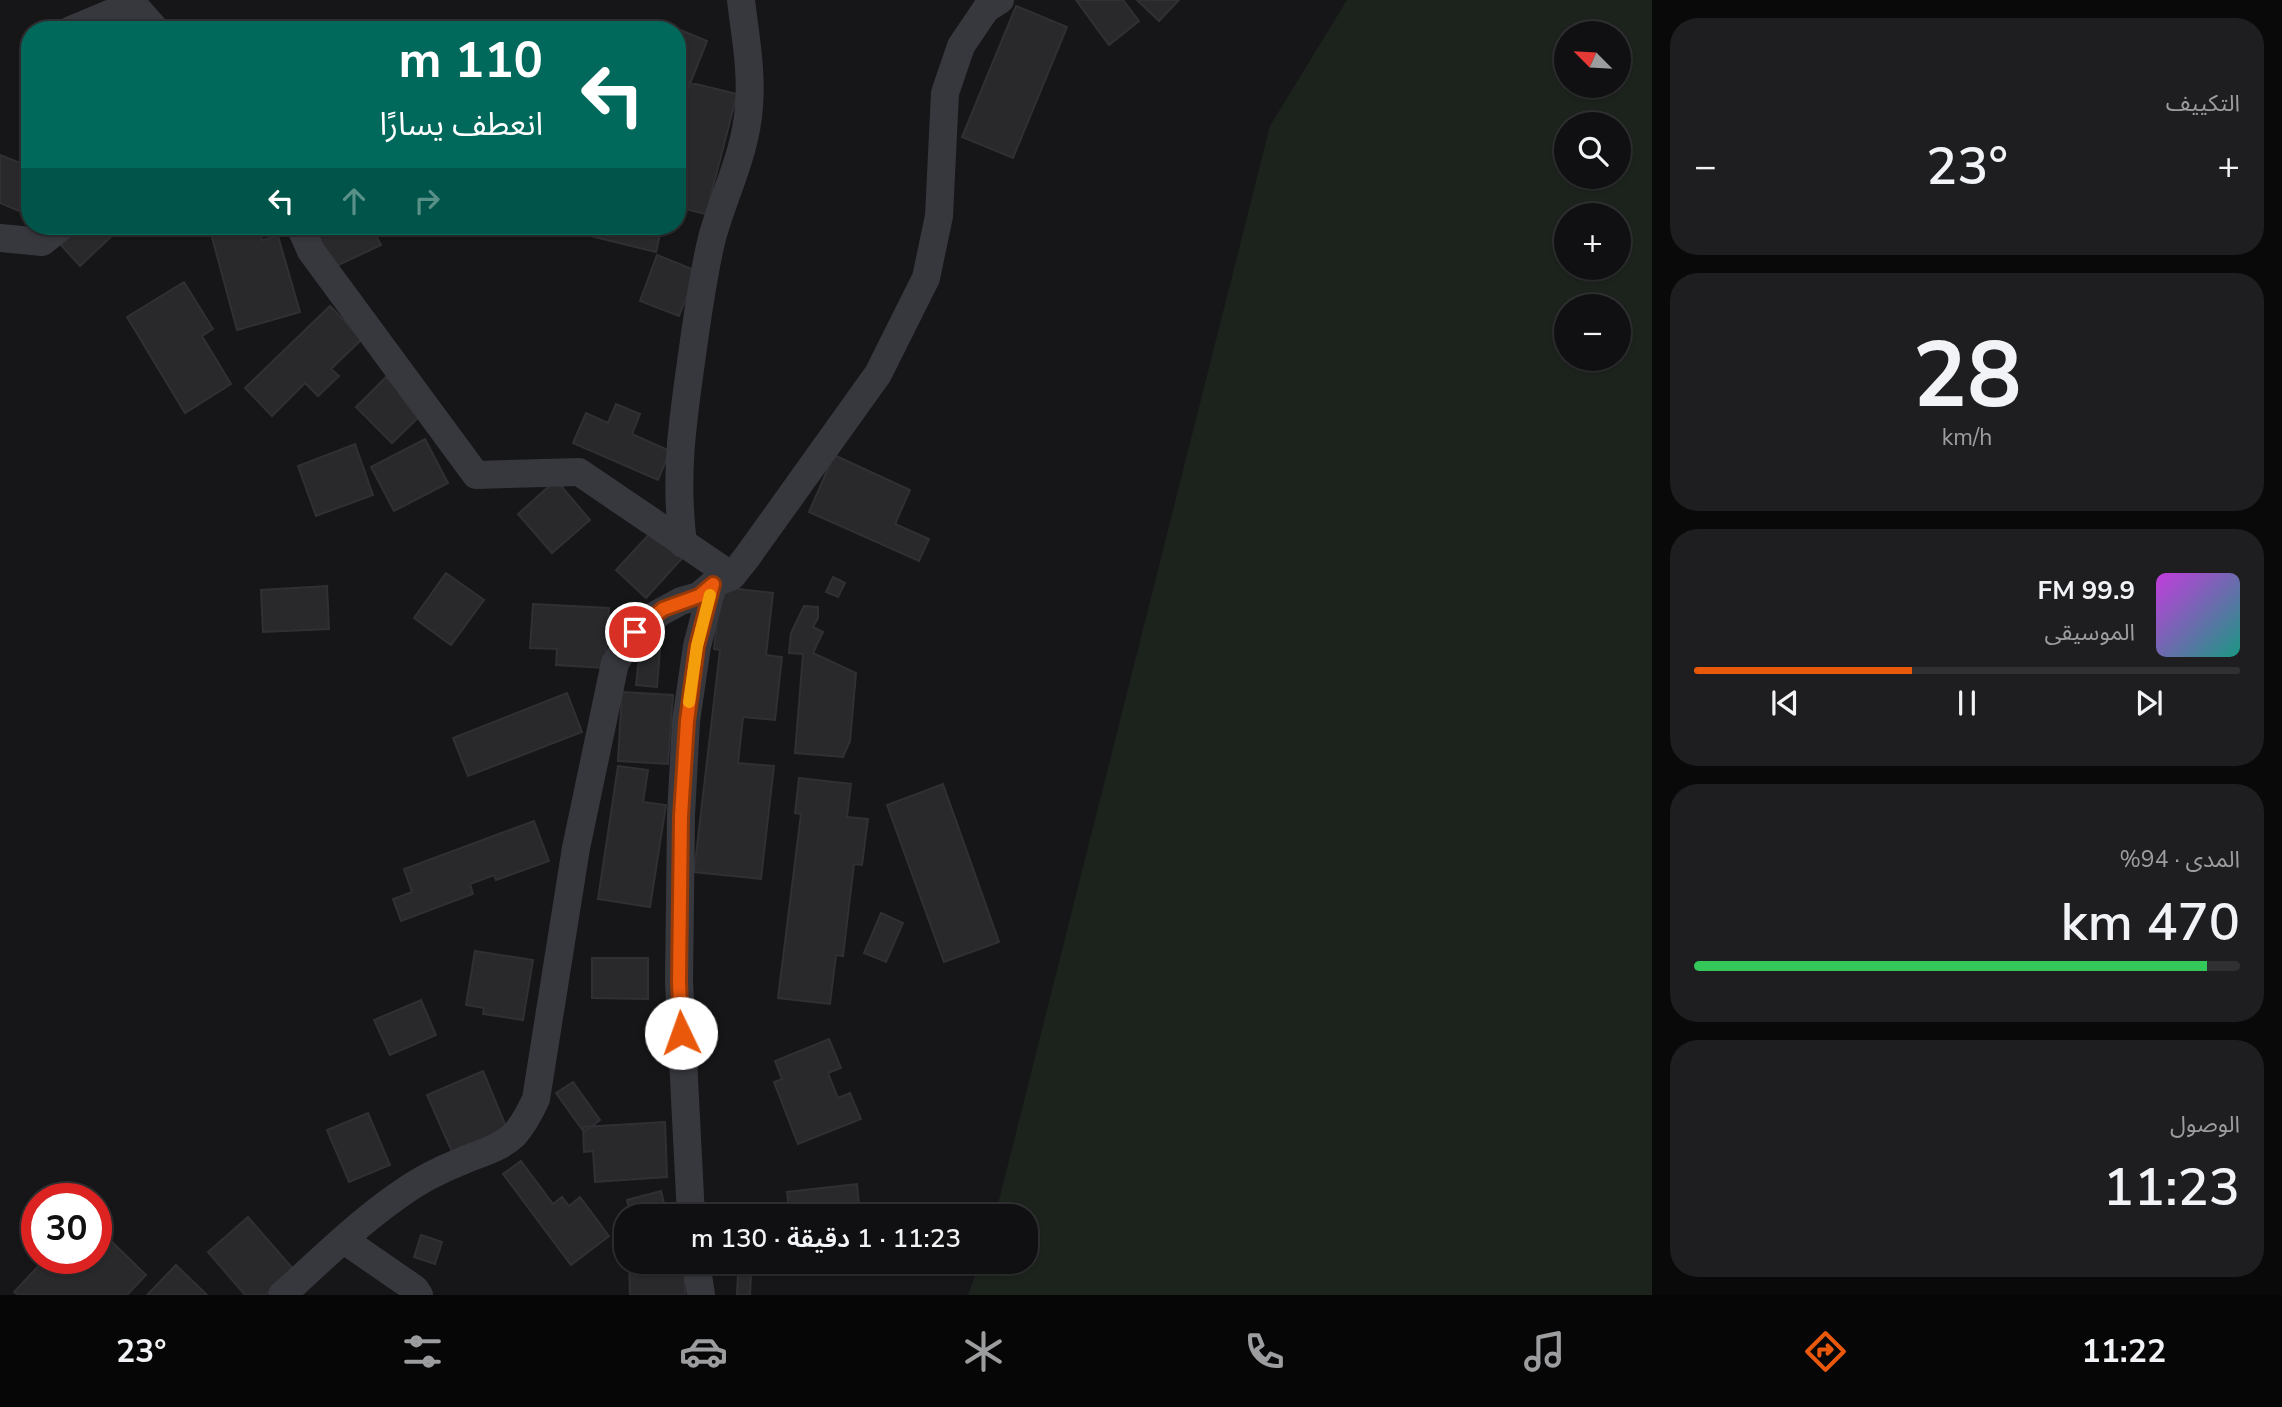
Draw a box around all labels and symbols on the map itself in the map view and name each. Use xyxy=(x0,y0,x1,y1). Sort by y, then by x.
north arrow xyxy=(1554,21,1631,98)
pin xyxy=(605,602,665,662)
position arrow xyxy=(644,996,718,1070)
speed limit sign: 30 xyxy=(21,1183,112,1274)

